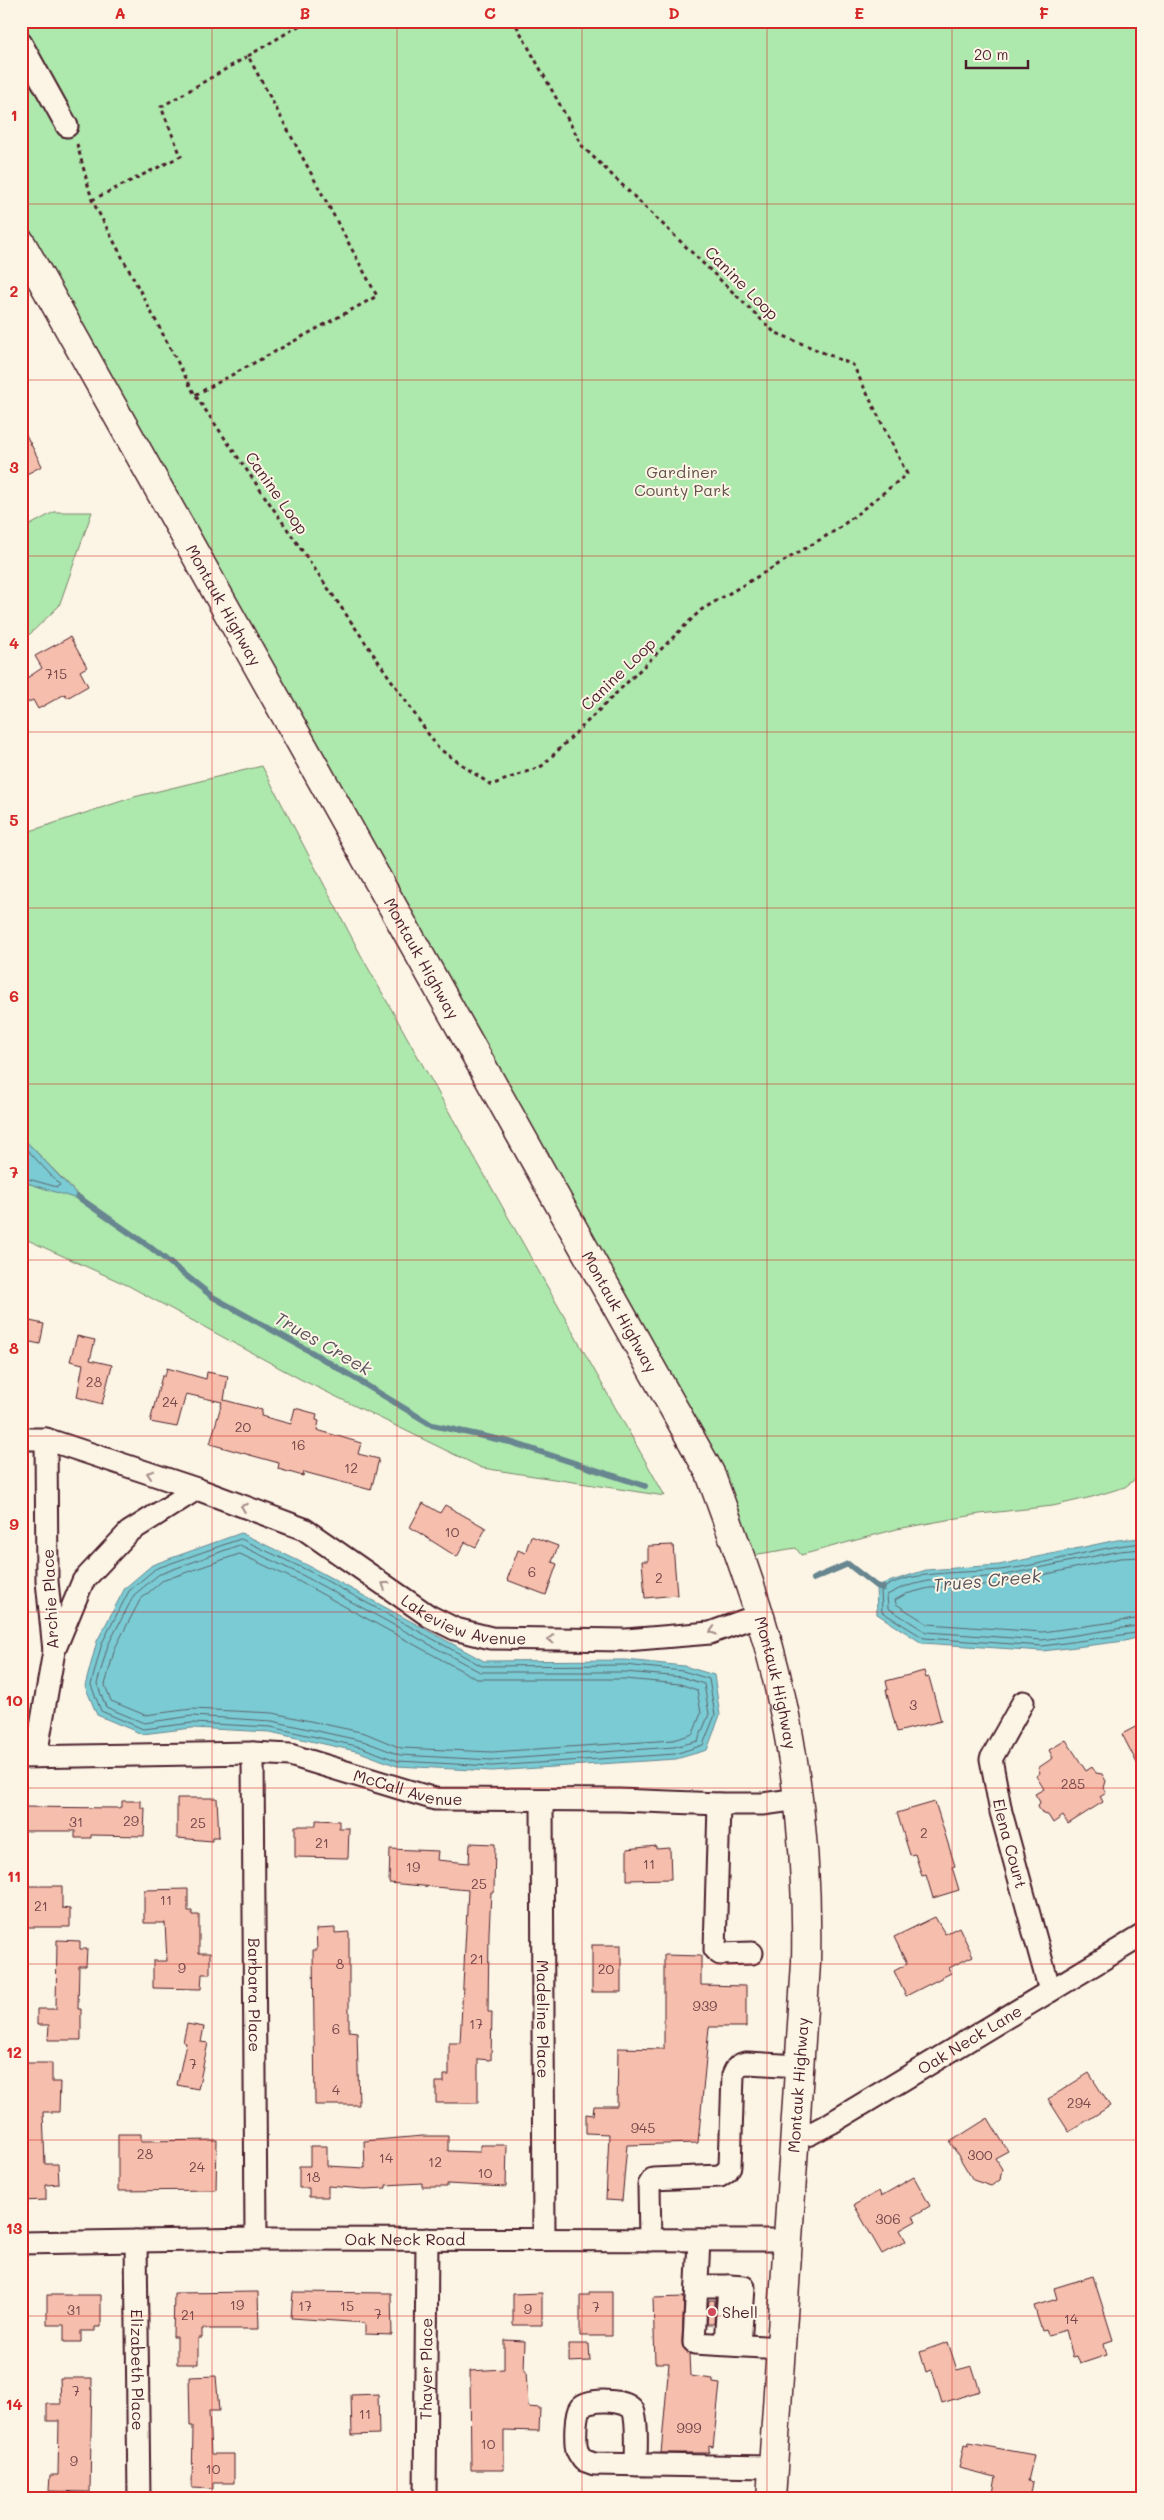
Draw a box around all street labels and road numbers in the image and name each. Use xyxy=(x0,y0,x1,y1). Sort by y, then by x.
street label: Canine Loop xyxy=(701,241,784,324)
street label: Canine Loop xyxy=(241,447,314,538)
street label: Montauk Highway xyxy=(182,540,267,669)
street label: Canine Loop xyxy=(576,633,660,715)
street label: Montauk Highway xyxy=(380,894,465,1023)
street label: Montauk Highway xyxy=(578,1247,662,1376)
street label: Archie Place xyxy=(36,1548,63,1650)
street label: Lakeview Avenue xyxy=(397,1589,527,1649)
street label: Montauk Highway xyxy=(750,1614,802,1751)
street label: McCall Avenue xyxy=(351,1764,463,1809)
street label: Elena Court xyxy=(989,1797,1032,1890)
street label: Barbara Place xyxy=(244,1938,266,2052)
street label: Madeline Place xyxy=(533,1960,554,2078)
street label: Oak Neck Lane xyxy=(913,2000,1025,2079)
street label: Montauk Highway xyxy=(782,2016,813,2153)
street label: Oak Neck Road xyxy=(344,2228,465,2249)
street label: Elizabeth Place xyxy=(127,2309,149,2431)
street label: Thayer Place xyxy=(415,2318,436,2420)

